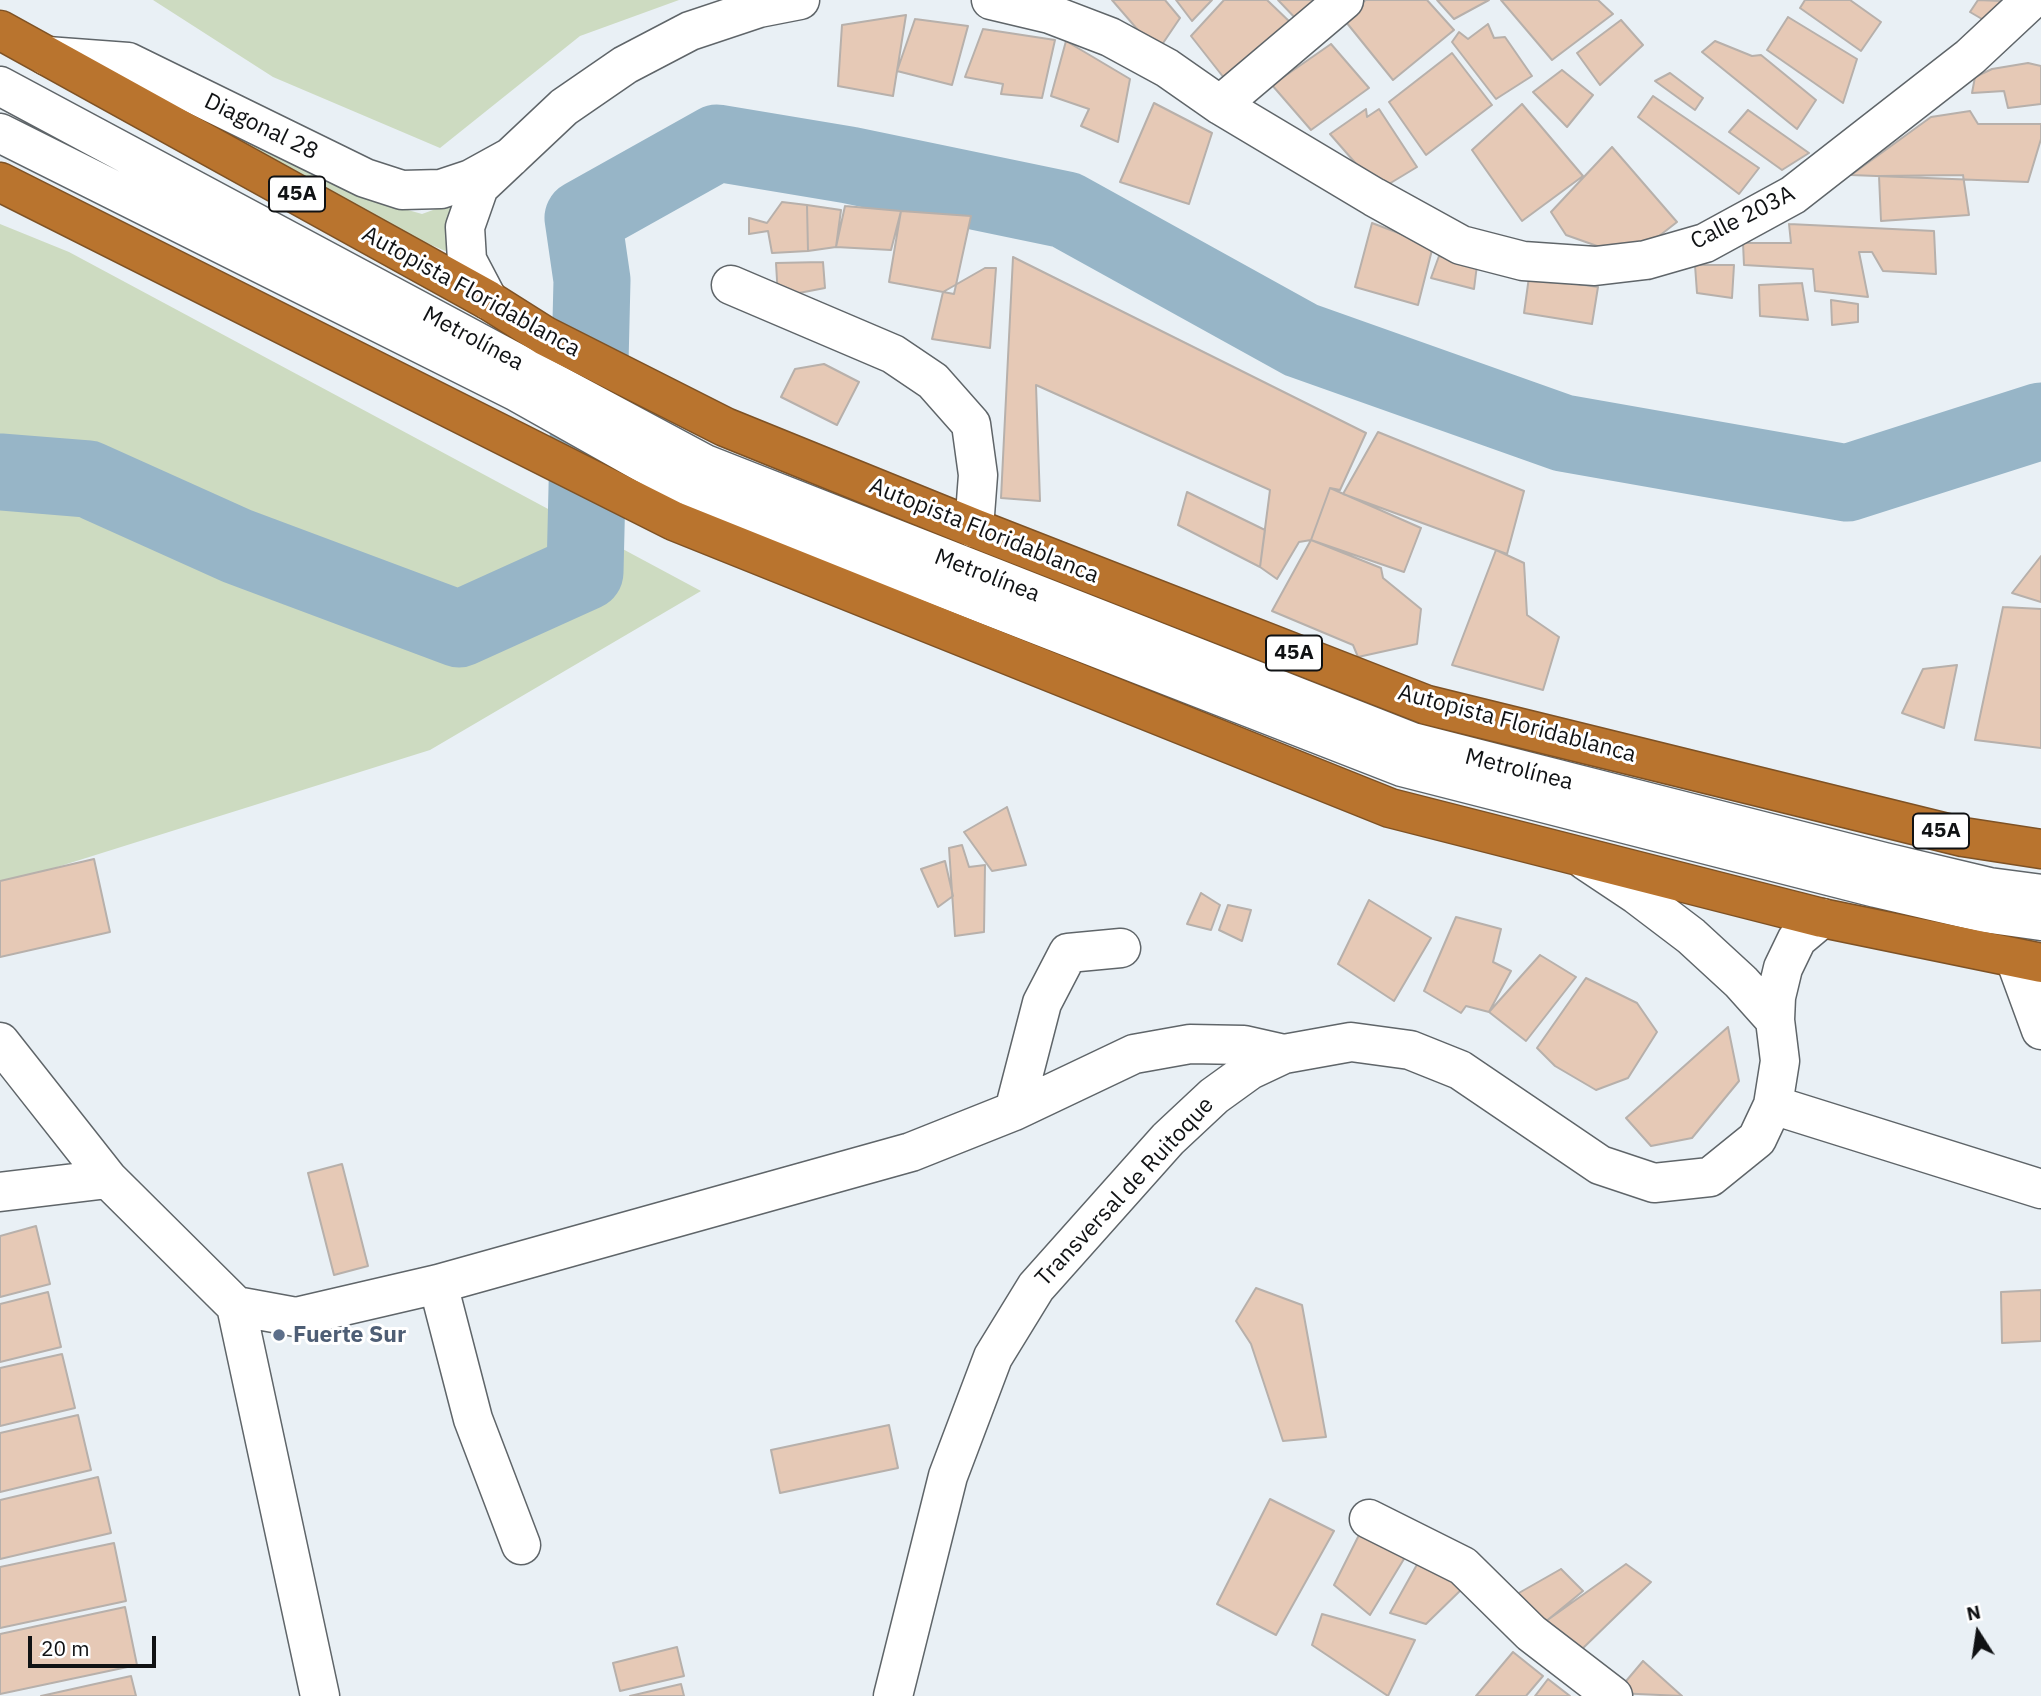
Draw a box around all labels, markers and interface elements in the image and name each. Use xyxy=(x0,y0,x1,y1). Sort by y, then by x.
street label: Diagonal 28 xyxy=(200,88,322,166)
road number: 45A xyxy=(269,176,325,212)
street label: Calle 203A xyxy=(1686,180,1800,256)
street label: Autopista Floridablanca xyxy=(357,220,585,364)
street label: Metrolínea xyxy=(418,301,528,377)
street label: Autopista Floridablanca xyxy=(865,472,1103,590)
street label: Metrolínea xyxy=(930,543,1044,609)
road number: 45A xyxy=(1266,636,1322,670)
street label: Autopista Floridablanca xyxy=(1395,679,1639,769)
street label: Metrolínea xyxy=(1462,743,1576,797)
road number: 45A xyxy=(1913,814,1969,848)
street label: Transversal de Ruitoque xyxy=(1030,1092,1220,1292)
place label: Fuerte Sur xyxy=(293,1321,406,1349)
marker: Fuerte Sur xyxy=(271,1327,287,1343)
north arrow xyxy=(1943,1598,2013,1668)
text: N xyxy=(1964,1599,1983,1626)
scale bar xyxy=(32,1622,159,1666)
text: 20 m xyxy=(41,1634,90,1662)

